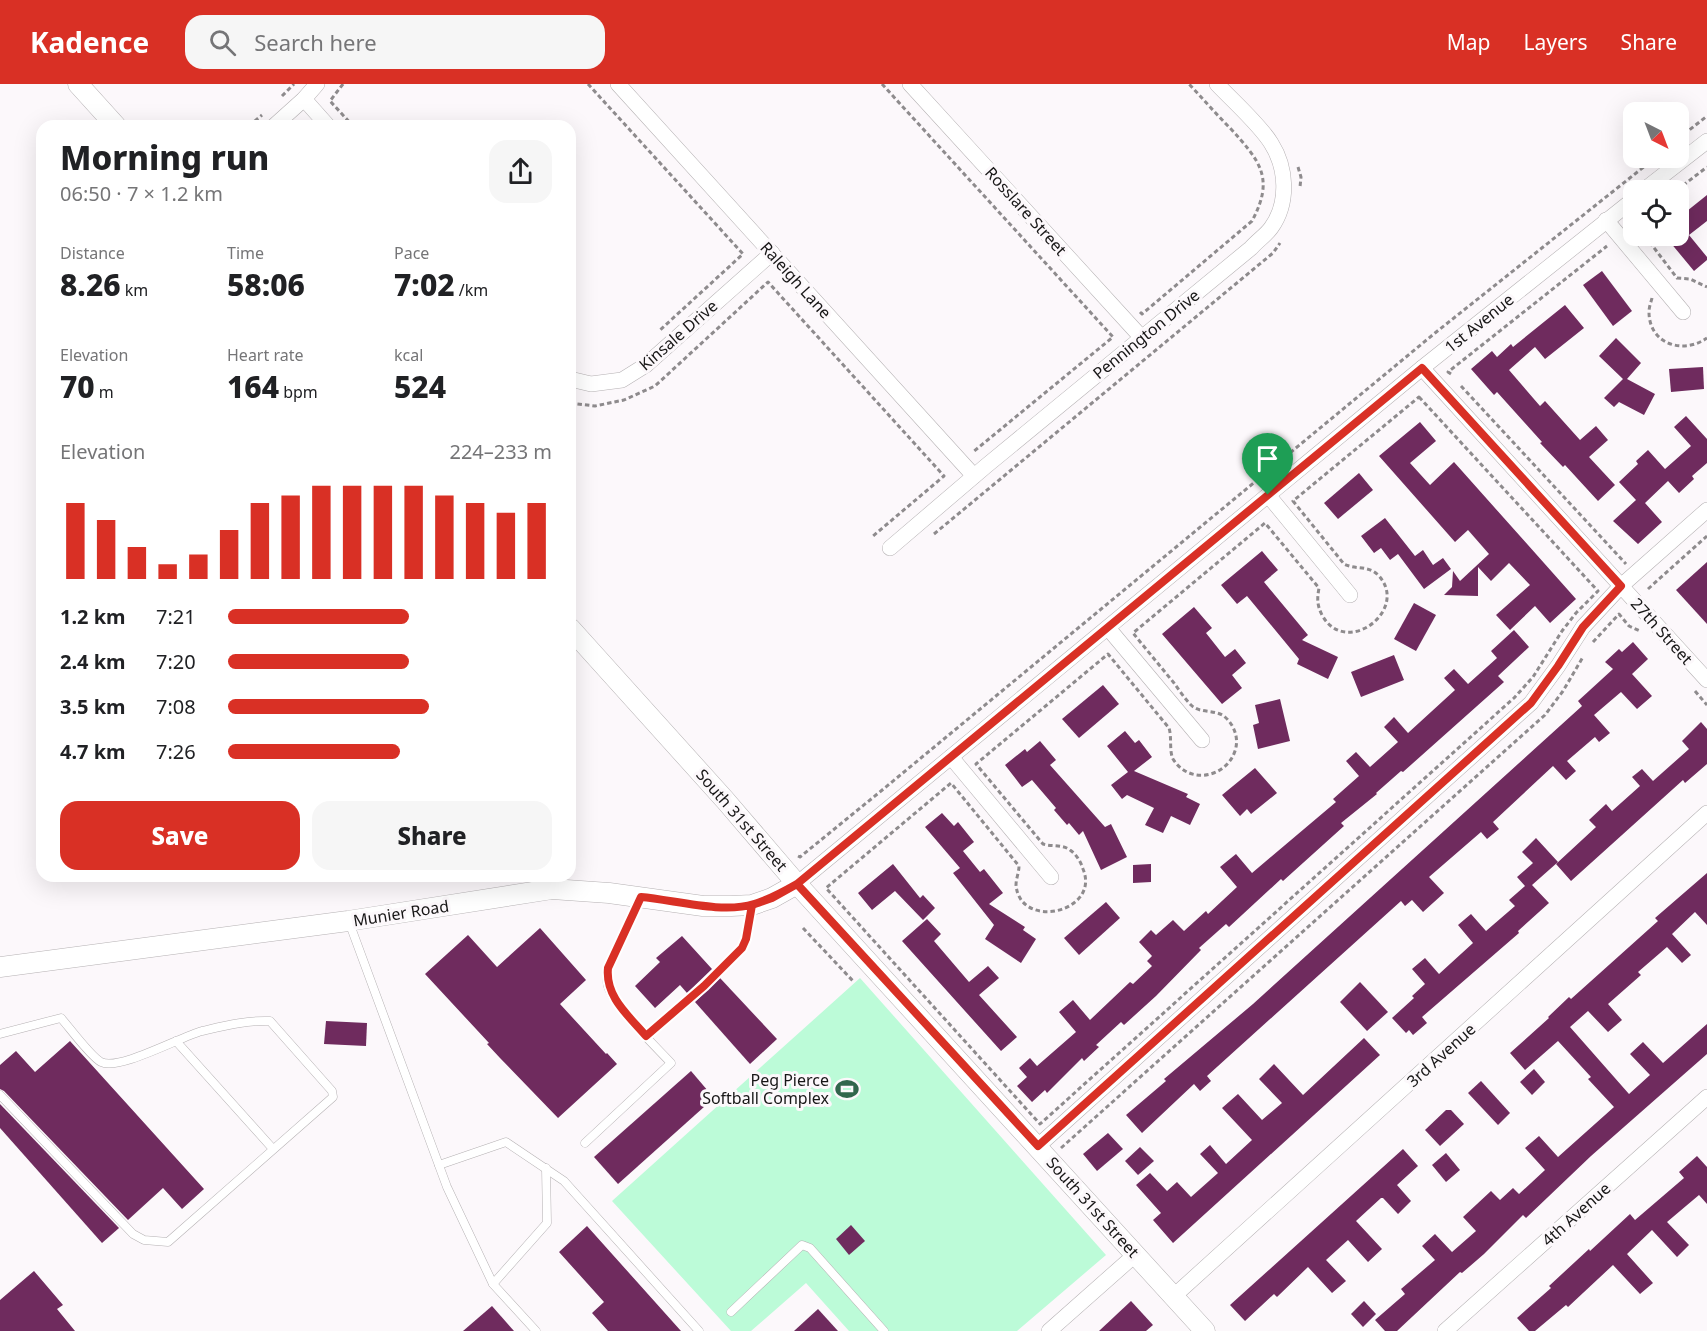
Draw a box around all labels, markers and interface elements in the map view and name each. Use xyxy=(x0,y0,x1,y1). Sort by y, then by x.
search box xyxy=(185,15,605,69)
text: Kadence xyxy=(30,23,149,61)
icon: search xyxy=(206,26,239,59)
text: Search here xyxy=(254,27,377,57)
text: Map xyxy=(1447,28,1491,56)
text: Layers xyxy=(1524,28,1588,56)
text: Share xyxy=(1621,28,1677,56)
north arrow xyxy=(1623,102,1689,168)
map controls xyxy=(1623,102,1689,246)
text: Morning run xyxy=(60,135,269,180)
button: share xyxy=(489,140,552,203)
street label: Rosslare Street xyxy=(980,162,1072,260)
text: 06:50 · 7 × 1.2 km xyxy=(60,180,223,207)
button: locate xyxy=(1623,180,1689,246)
street label: Raleigh Lane xyxy=(756,237,836,323)
text: Distance xyxy=(60,242,125,264)
text: Time xyxy=(227,242,264,264)
text: Pace xyxy=(394,242,429,264)
text: 8.26 xyxy=(60,264,121,305)
text: 58:06 xyxy=(227,264,305,305)
text: 7:02 xyxy=(394,264,455,305)
text: km xyxy=(121,279,148,301)
text: /km xyxy=(455,279,488,301)
street label: Pennington Drive xyxy=(1088,284,1204,384)
street label: 1st Avenue xyxy=(1440,288,1518,358)
street label: Kinsale Drive xyxy=(634,295,722,375)
text: Elevation xyxy=(60,344,128,366)
text: Heart rate xyxy=(227,344,303,366)
text: kcal xyxy=(394,344,423,366)
text: 70 xyxy=(60,366,95,407)
text: 164 xyxy=(227,366,279,407)
text: 524 xyxy=(394,366,446,407)
text: m xyxy=(95,381,114,403)
text: bpm xyxy=(279,381,318,403)
pin xyxy=(1242,433,1293,495)
text: Elevation xyxy=(60,438,145,465)
text: 224–233 m xyxy=(449,438,552,465)
icon: arrive xyxy=(1251,442,1284,475)
street label: 27th Street xyxy=(1626,593,1698,669)
text: 1.2 km xyxy=(60,603,126,630)
text: 7:21 xyxy=(156,603,196,630)
text: 2.4 km xyxy=(60,648,126,675)
text: 7:20 xyxy=(156,648,196,675)
text: 3.5 km xyxy=(60,693,126,720)
text: 7:08 xyxy=(156,693,196,720)
text: 4.7 km xyxy=(60,738,126,765)
text: 7:26 xyxy=(156,738,196,765)
street label: South 31st Street xyxy=(691,764,793,876)
button: Save xyxy=(60,801,300,870)
button: Share xyxy=(312,801,552,870)
street label: Munier Road xyxy=(352,895,450,931)
street label: 3rd Avenue xyxy=(1402,1018,1480,1092)
place label: Peg Pierce Softball Complex xyxy=(702,1069,830,1109)
sports icon: Peg Pierce Softball Complex xyxy=(834,1076,860,1102)
street label: South 31st Street xyxy=(1042,1152,1144,1262)
street label: 4th Avenue xyxy=(1537,1177,1615,1251)

